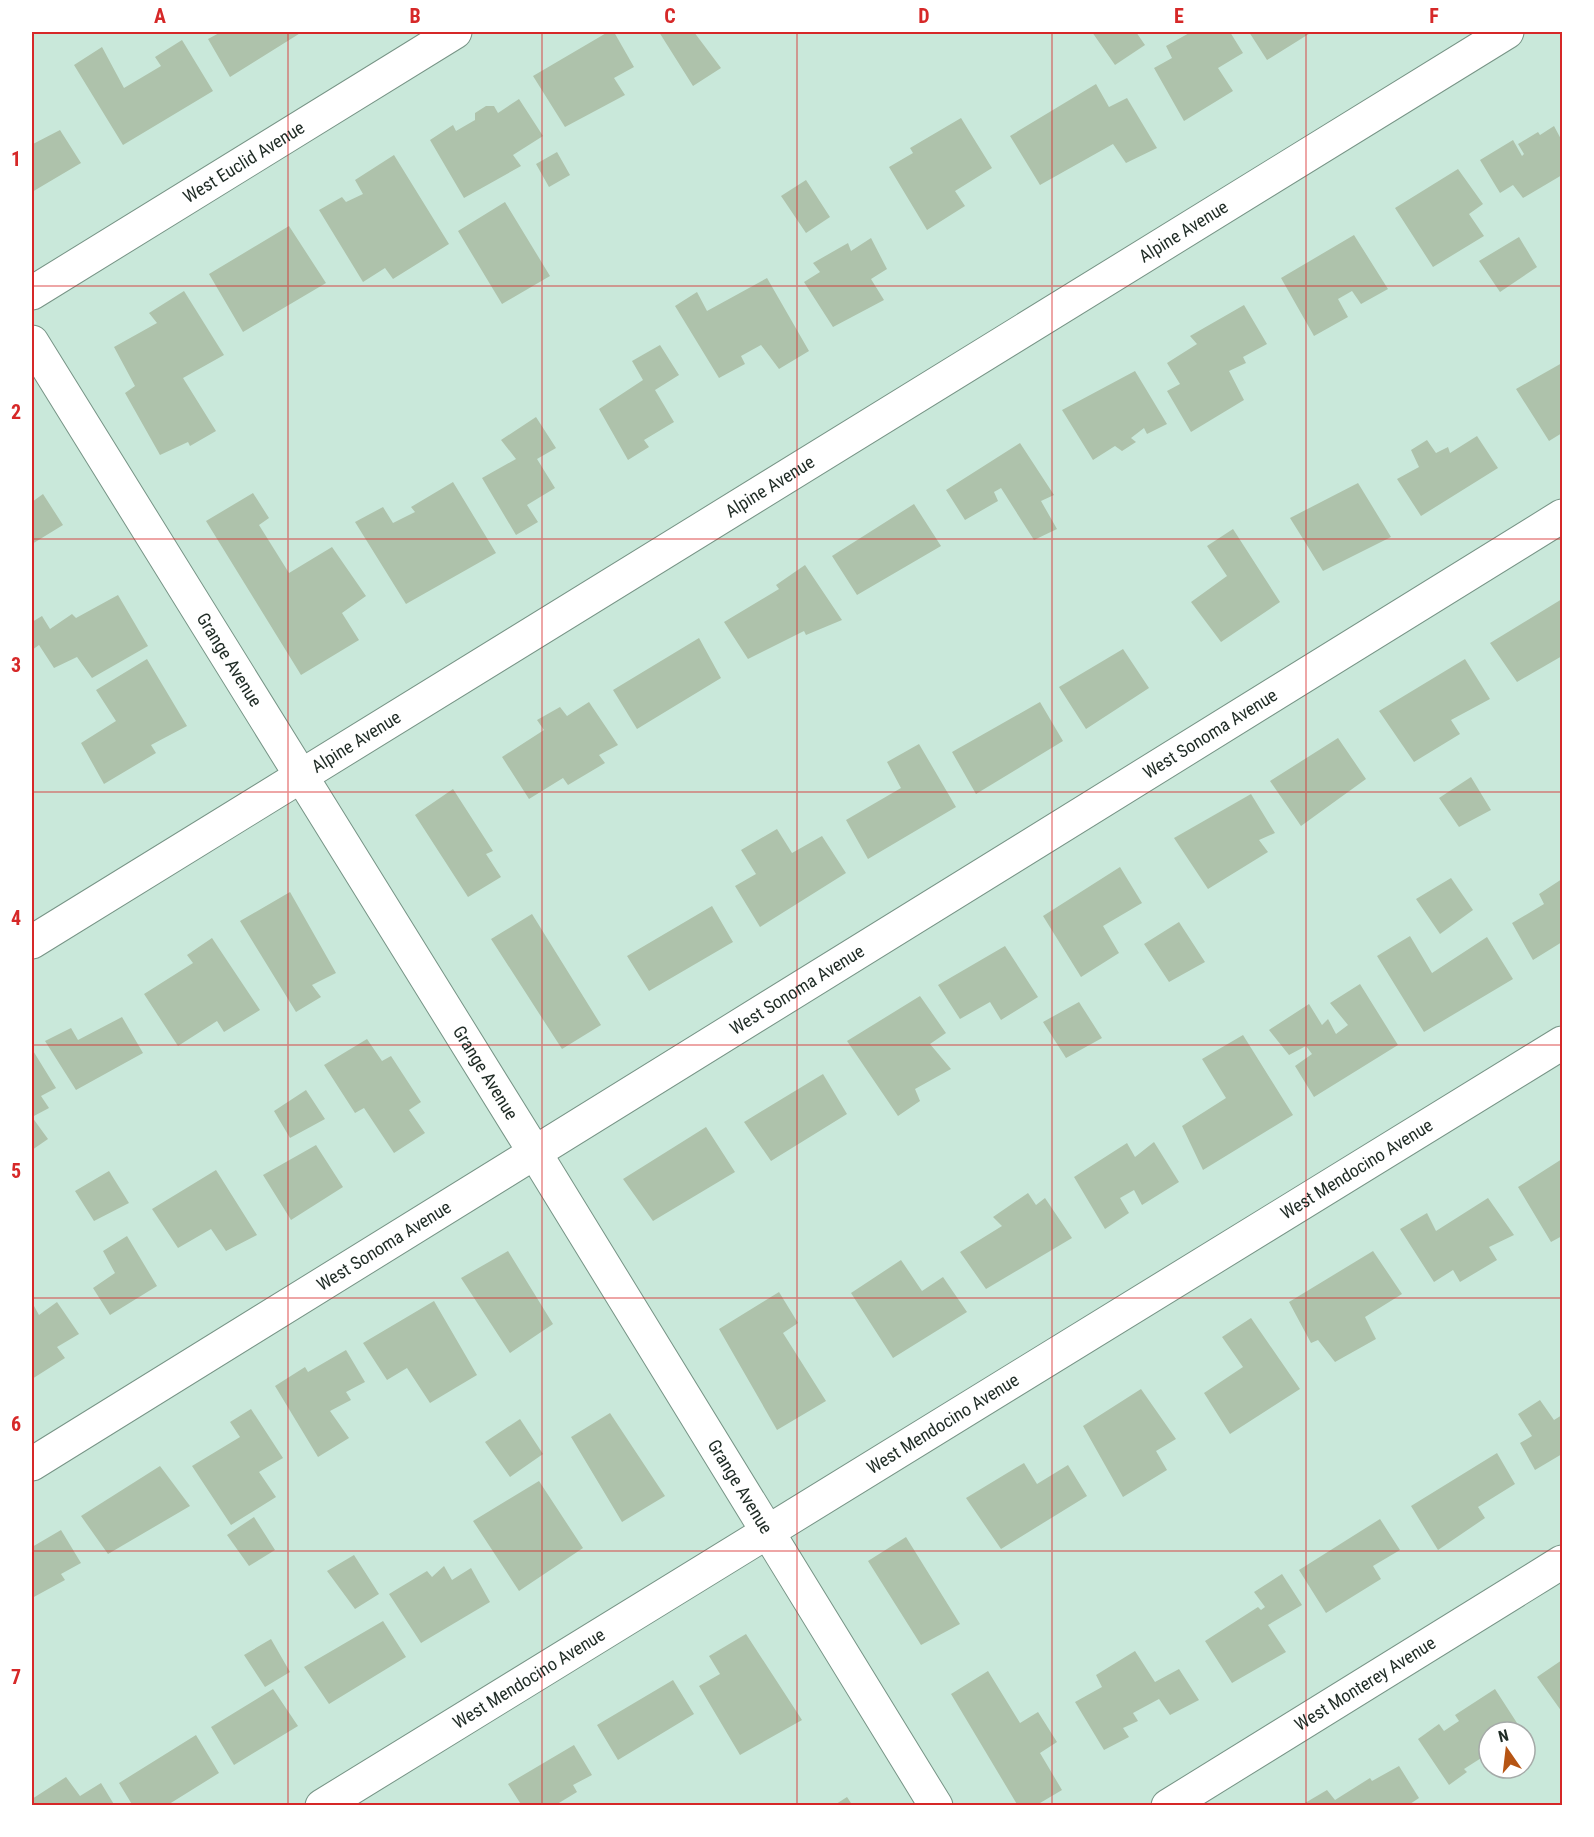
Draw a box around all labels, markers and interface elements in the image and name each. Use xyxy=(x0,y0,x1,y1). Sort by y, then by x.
text: A xyxy=(154,4,166,28)
text: B xyxy=(409,4,421,28)
text: C xyxy=(664,4,676,28)
text: D xyxy=(918,4,930,28)
text: E xyxy=(1174,4,1184,28)
text: F xyxy=(1429,4,1439,28)
street label: West Euclid Avenue xyxy=(179,116,308,207)
text: 1 xyxy=(11,147,21,171)
street label: Alpine Avenue xyxy=(1135,196,1232,267)
text: 2 xyxy=(11,400,21,424)
street label: Alpine Avenue xyxy=(721,451,818,522)
street label: Grange Avenue xyxy=(193,609,267,710)
text: 3 xyxy=(11,653,21,677)
street label: West Sonoma Avenue xyxy=(1139,684,1281,783)
street label: Alpine Avenue xyxy=(308,706,404,777)
text: 4 xyxy=(11,906,21,930)
street label: West Sonoma Avenue xyxy=(726,940,868,1039)
street label: Grange Avenue xyxy=(449,1022,523,1123)
street label: West Mendocino Avenue xyxy=(1277,1114,1436,1224)
text: 5 xyxy=(11,1159,21,1183)
street label: West Sonoma Avenue xyxy=(313,1196,455,1295)
street label: West Mendocino Avenue xyxy=(863,1369,1022,1478)
text: 6 xyxy=(11,1412,21,1436)
street label: Grange Avenue xyxy=(704,1436,777,1537)
street label: West Mendocino Avenue xyxy=(449,1624,609,1733)
street label: West Monterey Avenue xyxy=(1291,1632,1439,1735)
text: 7 xyxy=(11,1665,21,1689)
north arrow xyxy=(1477,1720,1537,1780)
text: N xyxy=(1496,1726,1511,1746)

